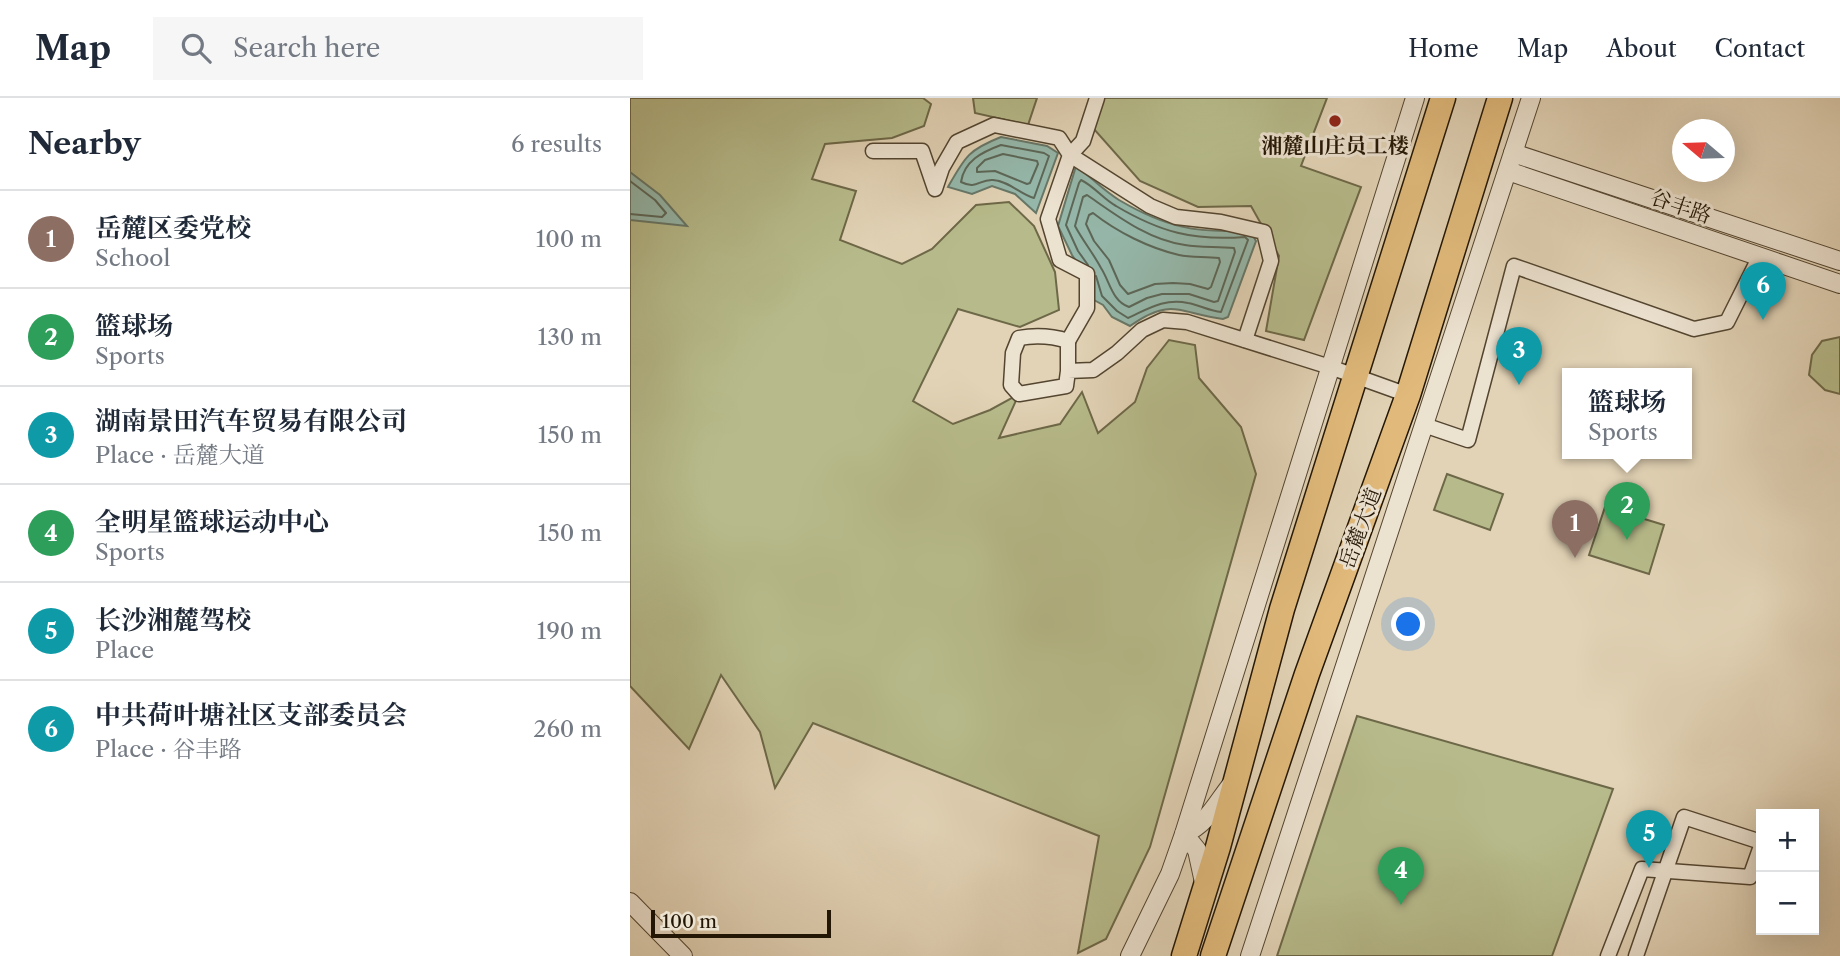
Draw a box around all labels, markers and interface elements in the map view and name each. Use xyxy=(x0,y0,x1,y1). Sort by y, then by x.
search box xyxy=(153,17,643,80)
text: Map xyxy=(35,28,111,69)
icon: search xyxy=(177,29,215,67)
text: Search here xyxy=(233,32,380,64)
text: Home xyxy=(1408,34,1479,63)
text: Map xyxy=(1517,34,1568,63)
text: About xyxy=(1606,34,1677,63)
text: Contact xyxy=(1715,34,1805,63)
marker: 湘麓山庄员工楼 xyxy=(1327,113,1343,129)
north arrow xyxy=(1672,119,1735,182)
text: Nearby xyxy=(28,125,141,162)
text: 6 results xyxy=(511,130,602,158)
place label: 湘麓山庄员工楼 xyxy=(1262,133,1409,158)
street label: 谷丰路 xyxy=(1647,184,1715,228)
text: 岳麓区委党校 xyxy=(95,212,251,244)
text: 1 xyxy=(46,225,56,253)
text: 100 m xyxy=(536,225,602,253)
text: School xyxy=(95,244,170,272)
pin: 6 xyxy=(1740,262,1786,320)
text: 篮球场 xyxy=(95,310,173,342)
text: 2 xyxy=(44,323,58,351)
text: 130 m xyxy=(538,323,602,351)
pin: 3 xyxy=(1496,327,1542,385)
text: Sports xyxy=(95,342,165,370)
popup xyxy=(1562,368,1692,459)
text: 篮球场 xyxy=(1588,386,1666,418)
text: 湖南景田汽车贸易有限公司 xyxy=(95,405,407,437)
text: Sports xyxy=(1588,418,1658,446)
text: 3 xyxy=(45,421,58,449)
text: 150 m xyxy=(538,421,602,449)
text: Place · 岳麓大道 xyxy=(95,441,265,469)
pin: 2 xyxy=(1604,482,1650,540)
street label: 岳麓大道 xyxy=(1334,484,1386,572)
pin: 1 xyxy=(1552,500,1598,558)
text: 全明星篮球运动中心 xyxy=(95,506,329,538)
text: 4 xyxy=(44,519,58,547)
text: 150 m xyxy=(538,519,602,547)
text: Sports xyxy=(95,538,165,566)
text: 长沙湘麓驾校 xyxy=(95,604,251,636)
your location xyxy=(1391,607,1425,641)
text: 5 xyxy=(45,617,57,645)
text: 190 m xyxy=(537,617,602,645)
text: Place xyxy=(95,636,154,664)
text: 中共荷叶塘社区支部委员会 xyxy=(95,699,407,731)
text: 6 xyxy=(44,715,58,743)
text: 260 m xyxy=(533,715,602,743)
text: Place · 谷丰路 xyxy=(95,735,242,763)
map controls xyxy=(1756,809,1819,935)
button: + xyxy=(1756,809,1819,872)
pin: 5 xyxy=(1626,810,1672,868)
pin: 4 xyxy=(1378,847,1424,905)
button: − xyxy=(1756,872,1819,935)
scale bar xyxy=(651,907,831,939)
text: 100 m xyxy=(662,910,717,933)

